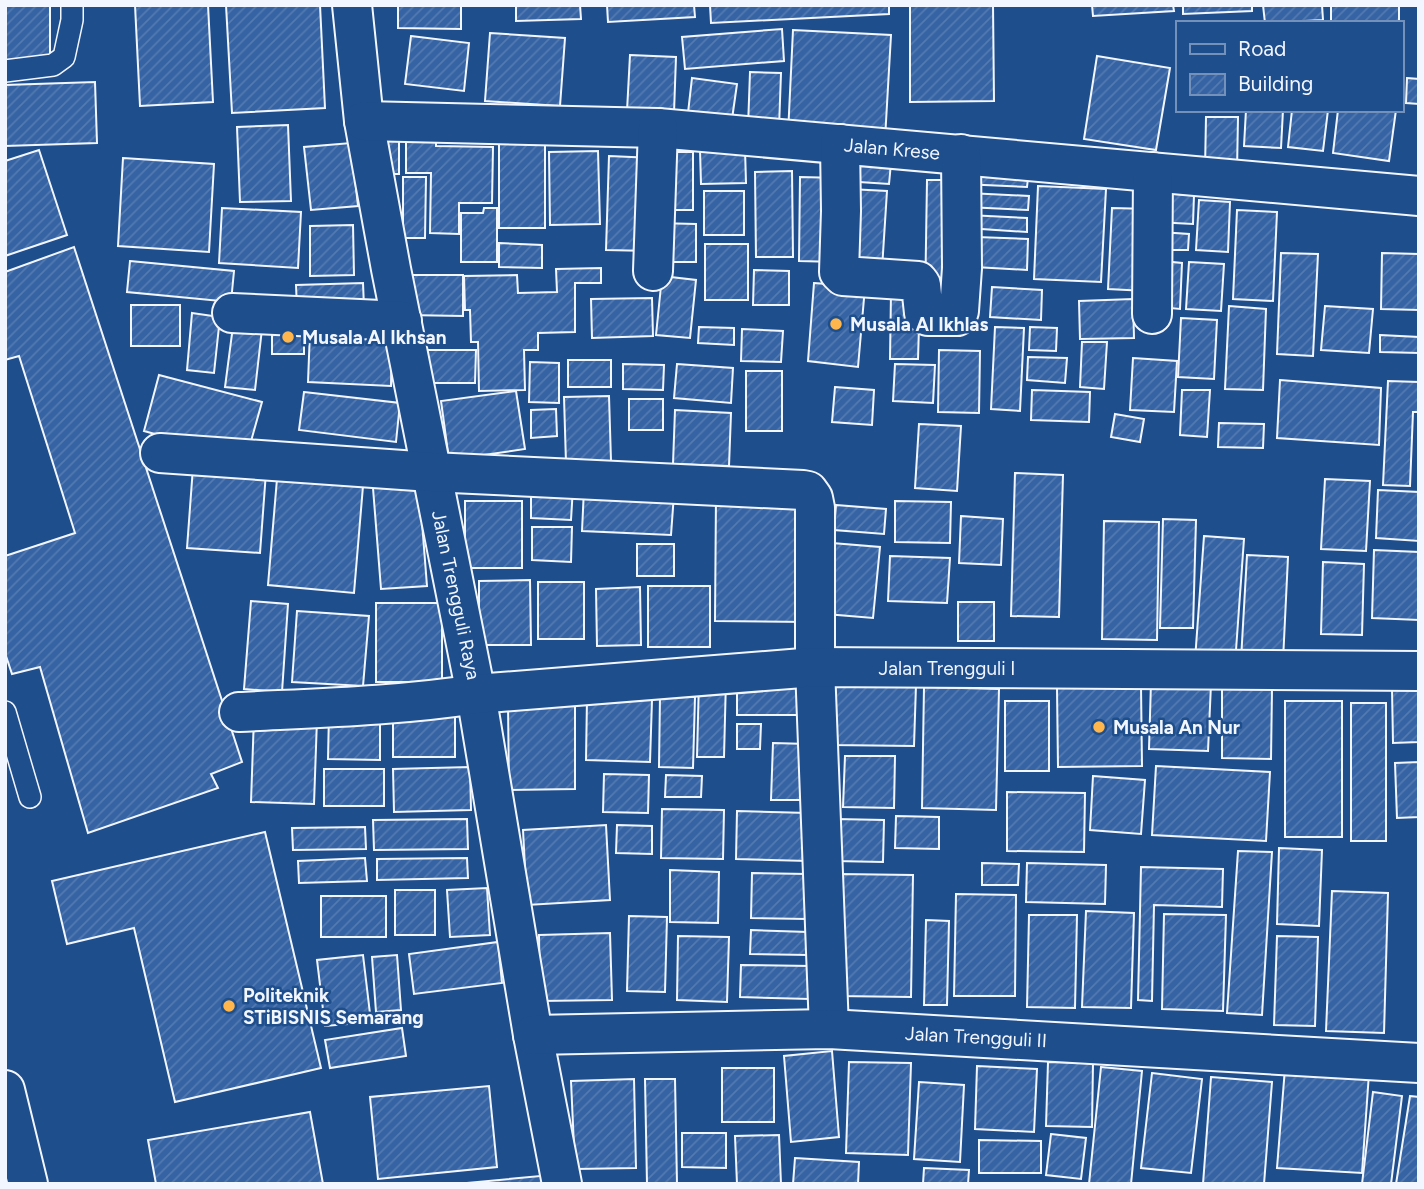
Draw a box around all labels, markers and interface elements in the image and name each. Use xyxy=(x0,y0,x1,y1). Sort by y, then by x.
legend xyxy=(1176,21,1403,112)
text: Road xyxy=(1238,36,1286,61)
text: Building xyxy=(1238,71,1313,96)
street label: Jalan Krese xyxy=(843,133,941,165)
place label: Musala Al Ikhlas xyxy=(850,313,988,336)
marker: Musala Al Ikhlas xyxy=(828,316,844,332)
place label: Musala Al Ikhsan xyxy=(302,326,446,349)
marker: Musala Al Ikhsan xyxy=(280,329,296,345)
street label: Jalan Trengguli Raya xyxy=(427,508,485,682)
street label: Jalan Trengguli I xyxy=(879,657,1015,680)
place label: Musala An Nur xyxy=(1113,716,1240,739)
marker: Musala An Nur xyxy=(1091,719,1107,735)
place label: Politeknik STiBISNIS Semarang xyxy=(243,984,424,1029)
marker: Politeknik STiBISNIS Semarang xyxy=(221,998,237,1014)
street label: Jalan Trengguli II xyxy=(904,1022,1048,1052)

